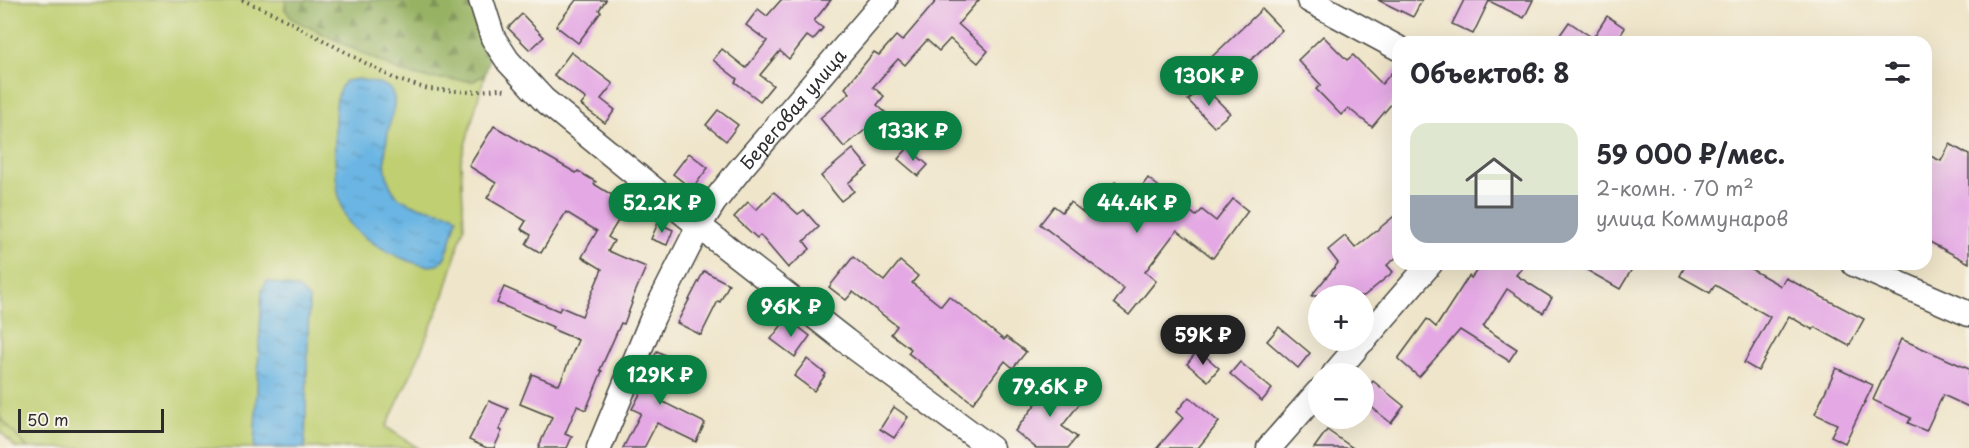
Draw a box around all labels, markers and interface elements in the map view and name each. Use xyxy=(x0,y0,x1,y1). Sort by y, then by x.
street label: Береговая улица xyxy=(733,42,852,174)
text: Объектов: 8 xyxy=(1410,53,1570,92)
pin: 130K ₽ xyxy=(1160,56,1258,107)
icon: filters xyxy=(1881,56,1914,89)
text: 130K ₽ xyxy=(1174,60,1244,90)
pin: 133K ₽ xyxy=(864,111,962,162)
text: 133K ₽ xyxy=(878,115,948,145)
text: 59 000 ₽/мес. xyxy=(1596,134,1785,173)
icon: home xyxy=(1458,147,1530,219)
text: 2-комн. · 70 m² xyxy=(1596,173,1754,203)
pin: 52.2K ₽ xyxy=(607,183,717,234)
pin: 44.4K ₽ xyxy=(1082,183,1192,234)
text: 52.2K ₽ xyxy=(623,187,701,217)
text: 44.4K ₽ xyxy=(1097,187,1177,217)
text: улица Коммунаров xyxy=(1596,203,1788,233)
map controls xyxy=(1308,285,1374,429)
button: + xyxy=(1308,285,1374,351)
pin: 96K ₽ xyxy=(749,287,833,338)
text: 96K ₽ xyxy=(761,291,821,321)
pin: 59K ₽ xyxy=(1161,315,1245,366)
text: 59K ₽ xyxy=(1174,319,1232,349)
pin: 129K ₽ xyxy=(611,355,709,406)
text: 129K ₽ xyxy=(627,359,693,389)
button: − xyxy=(1308,363,1374,429)
pin: 79.6K ₽ xyxy=(995,367,1105,418)
text: 79.6K ₽ xyxy=(1012,371,1088,401)
scale bar xyxy=(18,406,164,434)
text: 50 m xyxy=(27,407,68,431)

